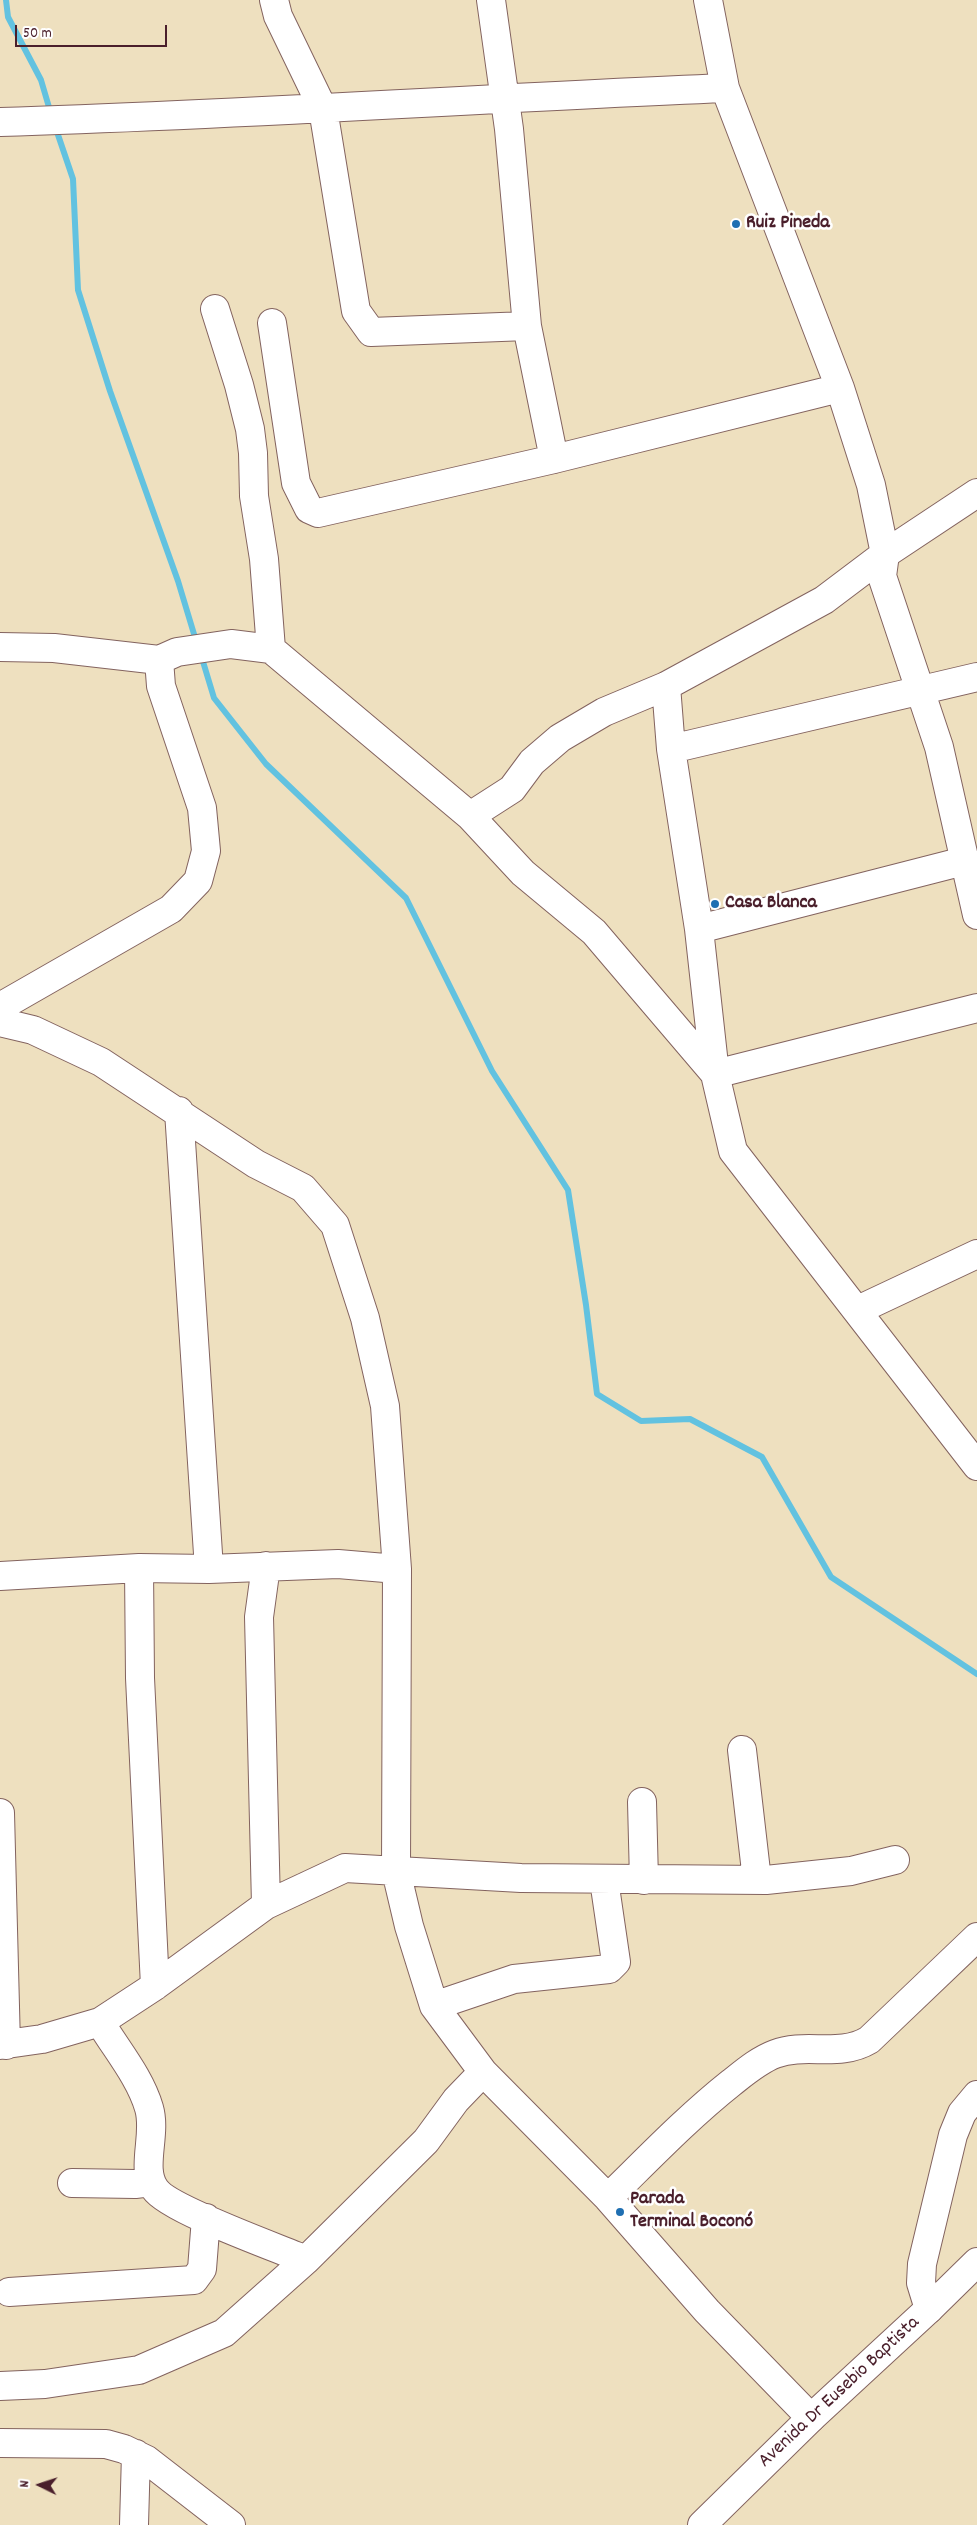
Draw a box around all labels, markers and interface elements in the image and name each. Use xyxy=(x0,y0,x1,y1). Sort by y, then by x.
scale bar xyxy=(18,15,170,47)
text: 50 m xyxy=(23,23,52,45)
place label: Ruiz Pineda xyxy=(746,212,830,236)
marker: Ruiz Pineda xyxy=(730,218,742,230)
place label: Casa Blanca xyxy=(725,892,817,916)
marker: Casa Blanca xyxy=(709,898,721,910)
place label: Parada Terminal Boconó xyxy=(630,2188,753,2235)
marker: Parada Terminal Boconó xyxy=(614,2206,626,2218)
street label: Avenida Dr Eusebio Baptista xyxy=(754,2312,926,2474)
north arrow xyxy=(15,2460,65,2510)
text: N xyxy=(15,2480,35,2488)

